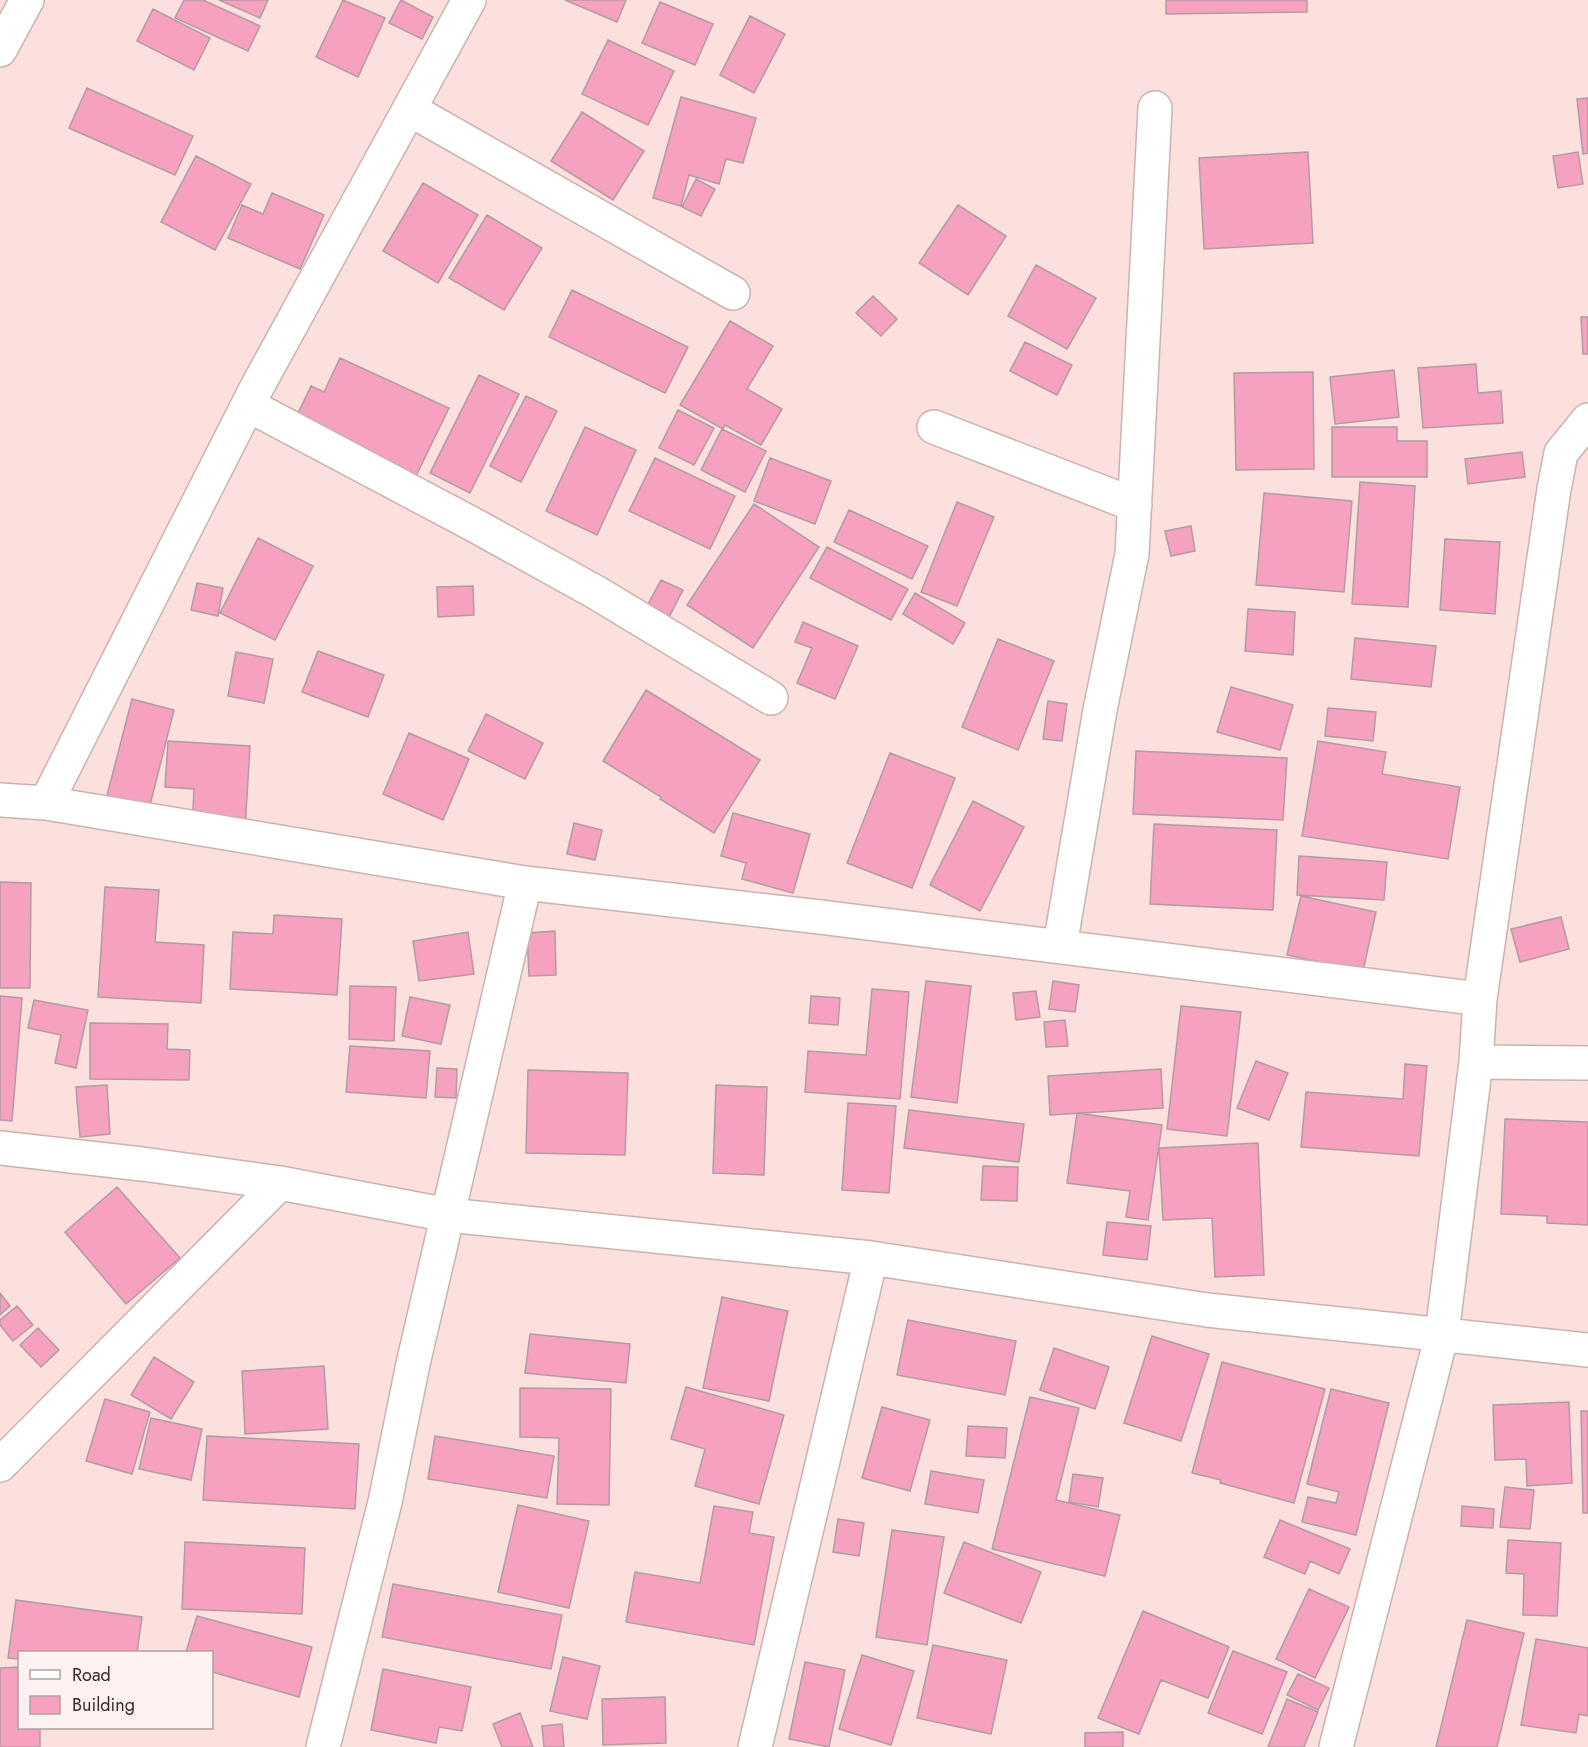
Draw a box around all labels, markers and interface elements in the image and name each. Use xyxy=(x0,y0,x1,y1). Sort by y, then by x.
legend xyxy=(18,1651,213,1729)
text: Road xyxy=(72,1662,111,1688)
text: Building xyxy=(72,1692,135,1718)

